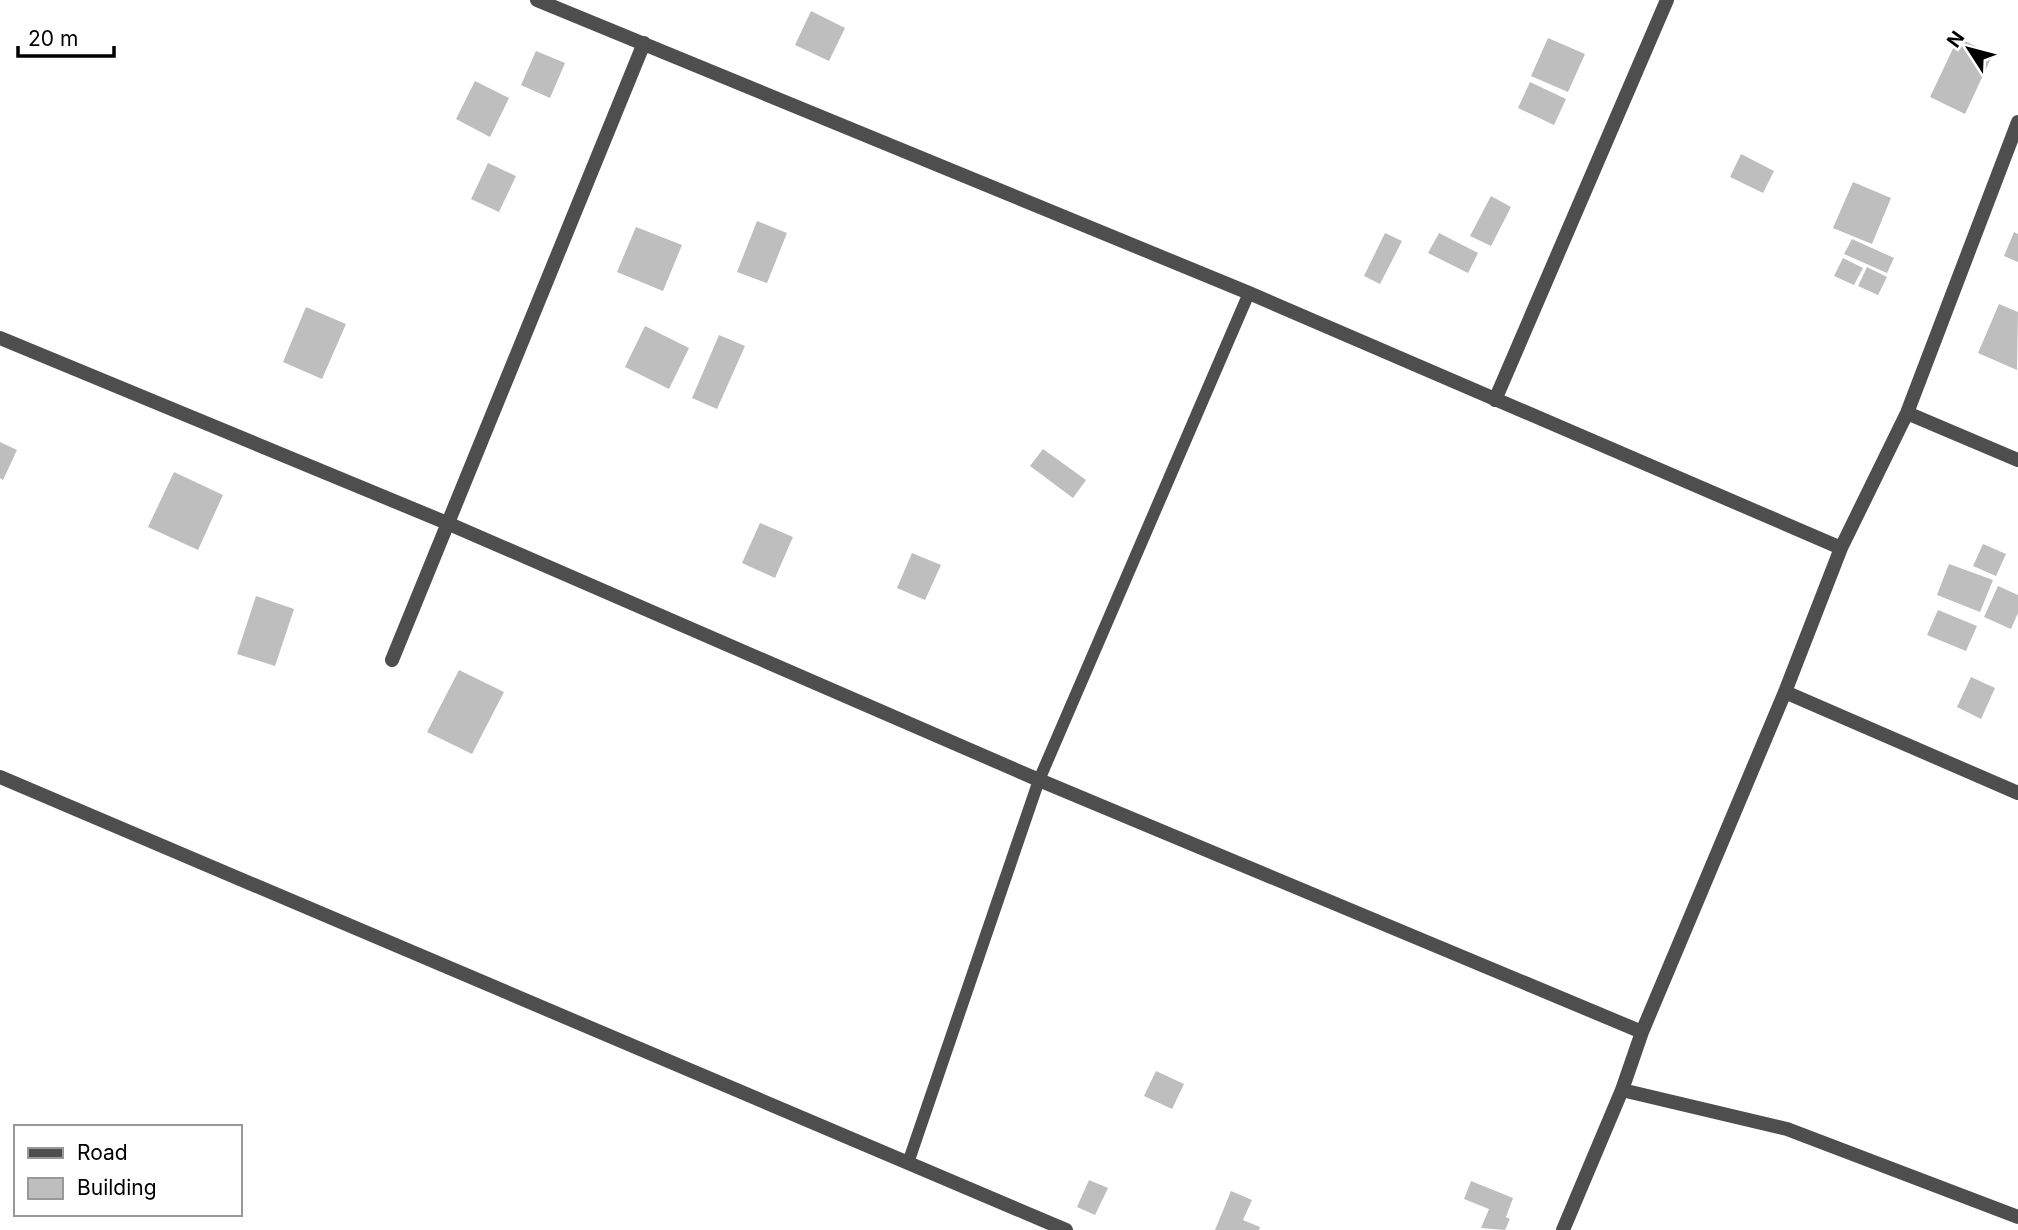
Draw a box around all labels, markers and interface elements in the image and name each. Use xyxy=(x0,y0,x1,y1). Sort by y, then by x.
scale bar xyxy=(18,14,114,58)
north arrow xyxy=(1934,14,2004,84)
text: 20 m xyxy=(28,26,78,51)
text: N xyxy=(1942,27,1969,52)
legend xyxy=(14,1125,242,1216)
text: Road xyxy=(77,1140,128,1165)
text: Building xyxy=(77,1175,157,1200)

